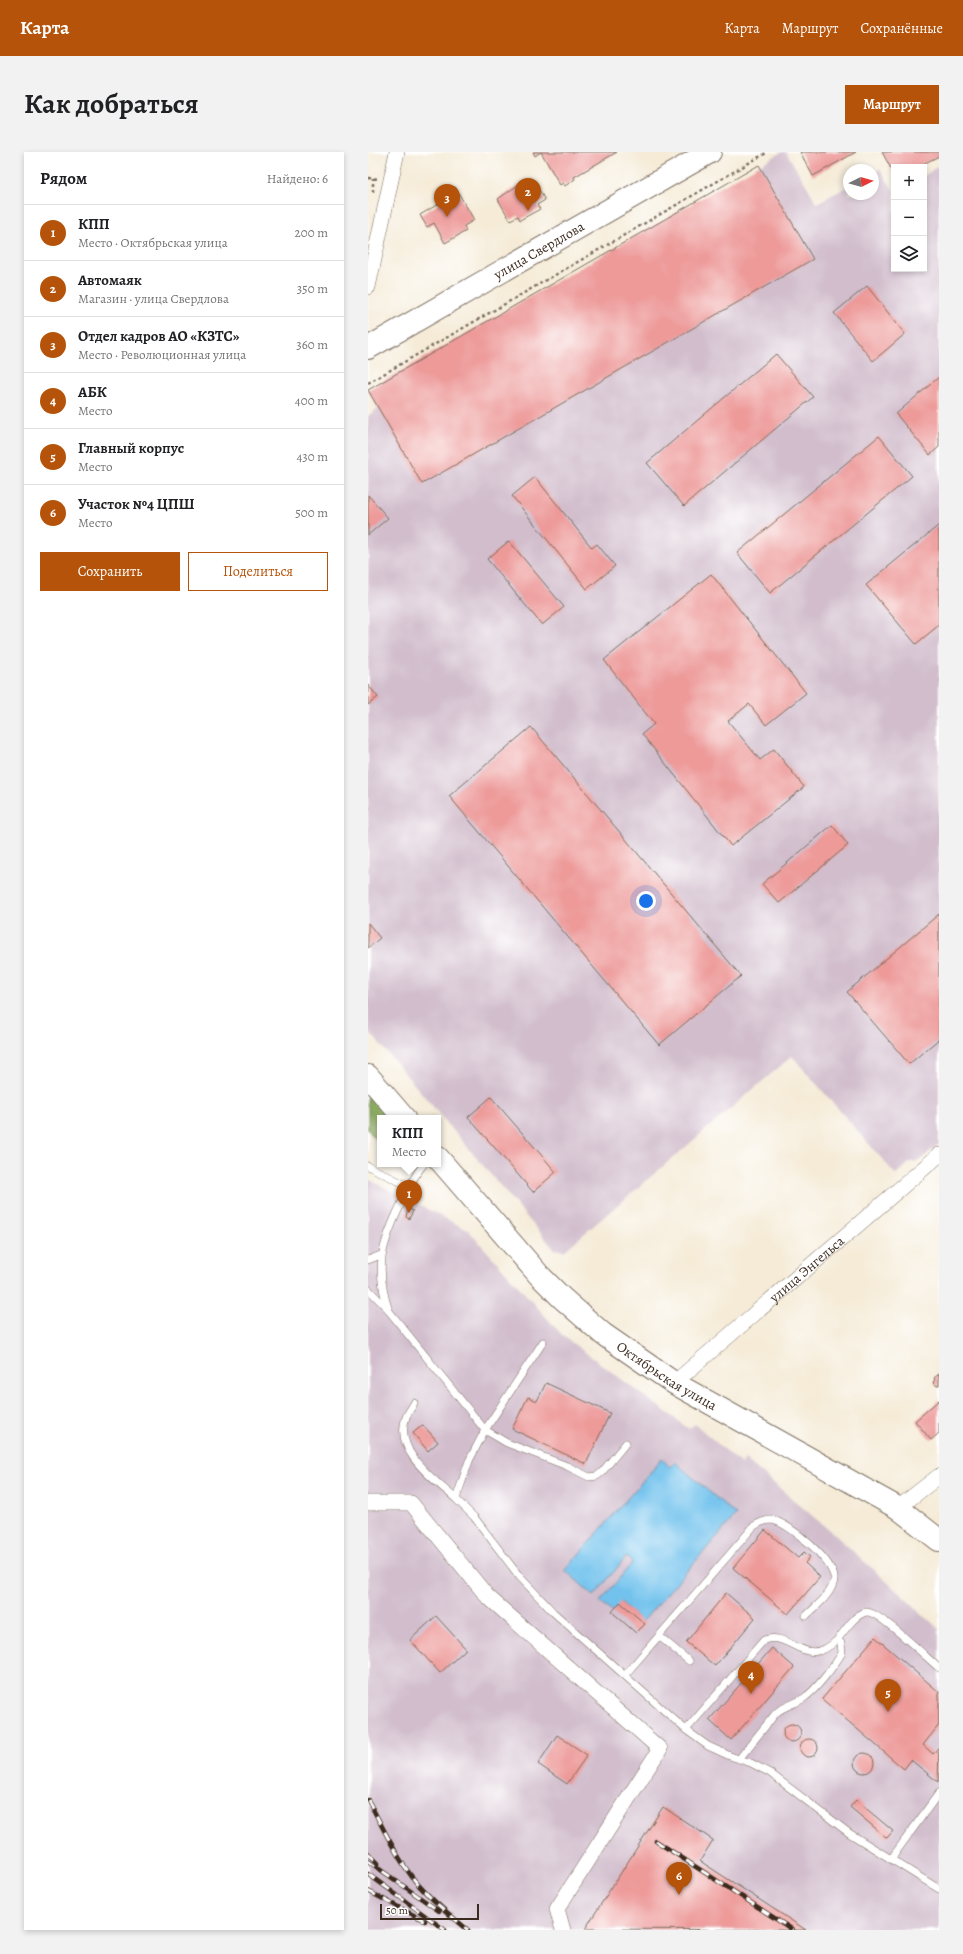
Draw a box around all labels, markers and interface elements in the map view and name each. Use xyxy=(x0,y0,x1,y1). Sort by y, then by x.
text: Карта xyxy=(20,15,69,41)
text: Карта xyxy=(725,19,760,38)
text: Маршрут xyxy=(782,19,838,38)
text: Сохранённые xyxy=(860,19,943,38)
text: Как добраться xyxy=(24,85,199,123)
button: Маршрут xyxy=(845,85,939,124)
north arrow xyxy=(843,164,879,200)
map controls xyxy=(891,164,927,272)
button: + xyxy=(891,164,927,200)
text: Рядом xyxy=(40,167,87,190)
text: Найдено: 6 xyxy=(267,170,328,187)
pin: 2 xyxy=(515,178,541,211)
pin: 3 xyxy=(434,184,460,217)
button: − xyxy=(891,200,927,236)
text: КПП xyxy=(78,214,110,234)
street label: улица Свердлова xyxy=(489,216,588,284)
text: 1 xyxy=(51,224,55,241)
text: 200 m xyxy=(295,224,328,241)
text: Место · Октябрьская улица xyxy=(78,234,228,251)
button: layers xyxy=(891,236,927,272)
text: Автомаяк xyxy=(78,270,142,290)
text: 2 xyxy=(50,280,56,297)
text: 350 m xyxy=(297,280,328,297)
text: Магазин · улица Свердлова xyxy=(78,290,229,307)
text: Отдел кадров АО «КЗТС» xyxy=(78,326,239,346)
text: 3 xyxy=(50,336,56,353)
text: 360 m xyxy=(296,336,328,353)
text: Место · Революционная улица xyxy=(78,346,246,363)
text: АБК xyxy=(78,382,107,402)
text: 4 xyxy=(50,392,56,409)
text: 400 m xyxy=(295,392,328,409)
text: Место xyxy=(78,402,113,419)
text: Главный корпус xyxy=(78,438,184,458)
text: 5 xyxy=(50,448,56,465)
text: 430 m xyxy=(296,448,328,465)
text: Место xyxy=(78,458,113,475)
text: Участок №4 ЦПШ xyxy=(78,494,195,514)
text: 6 xyxy=(50,504,56,521)
text: 500 m xyxy=(295,504,328,521)
text: Место xyxy=(78,514,113,531)
button: Сохранить xyxy=(40,552,180,591)
button: Поделиться xyxy=(188,552,328,591)
your location xyxy=(636,891,656,911)
popup xyxy=(377,1115,441,1167)
text: КПП xyxy=(392,1123,423,1143)
text: Место xyxy=(392,1143,426,1160)
pin: 1 xyxy=(396,1180,422,1213)
street label: улица Энгельса xyxy=(764,1231,849,1307)
street label: Октябрьская улица xyxy=(613,1337,721,1415)
pin: 4 xyxy=(738,1661,764,1694)
pin: 5 xyxy=(875,1679,901,1712)
pin: 6 xyxy=(666,1862,692,1895)
scale bar xyxy=(380,1902,479,1921)
text: 50 m xyxy=(386,1903,408,1918)

